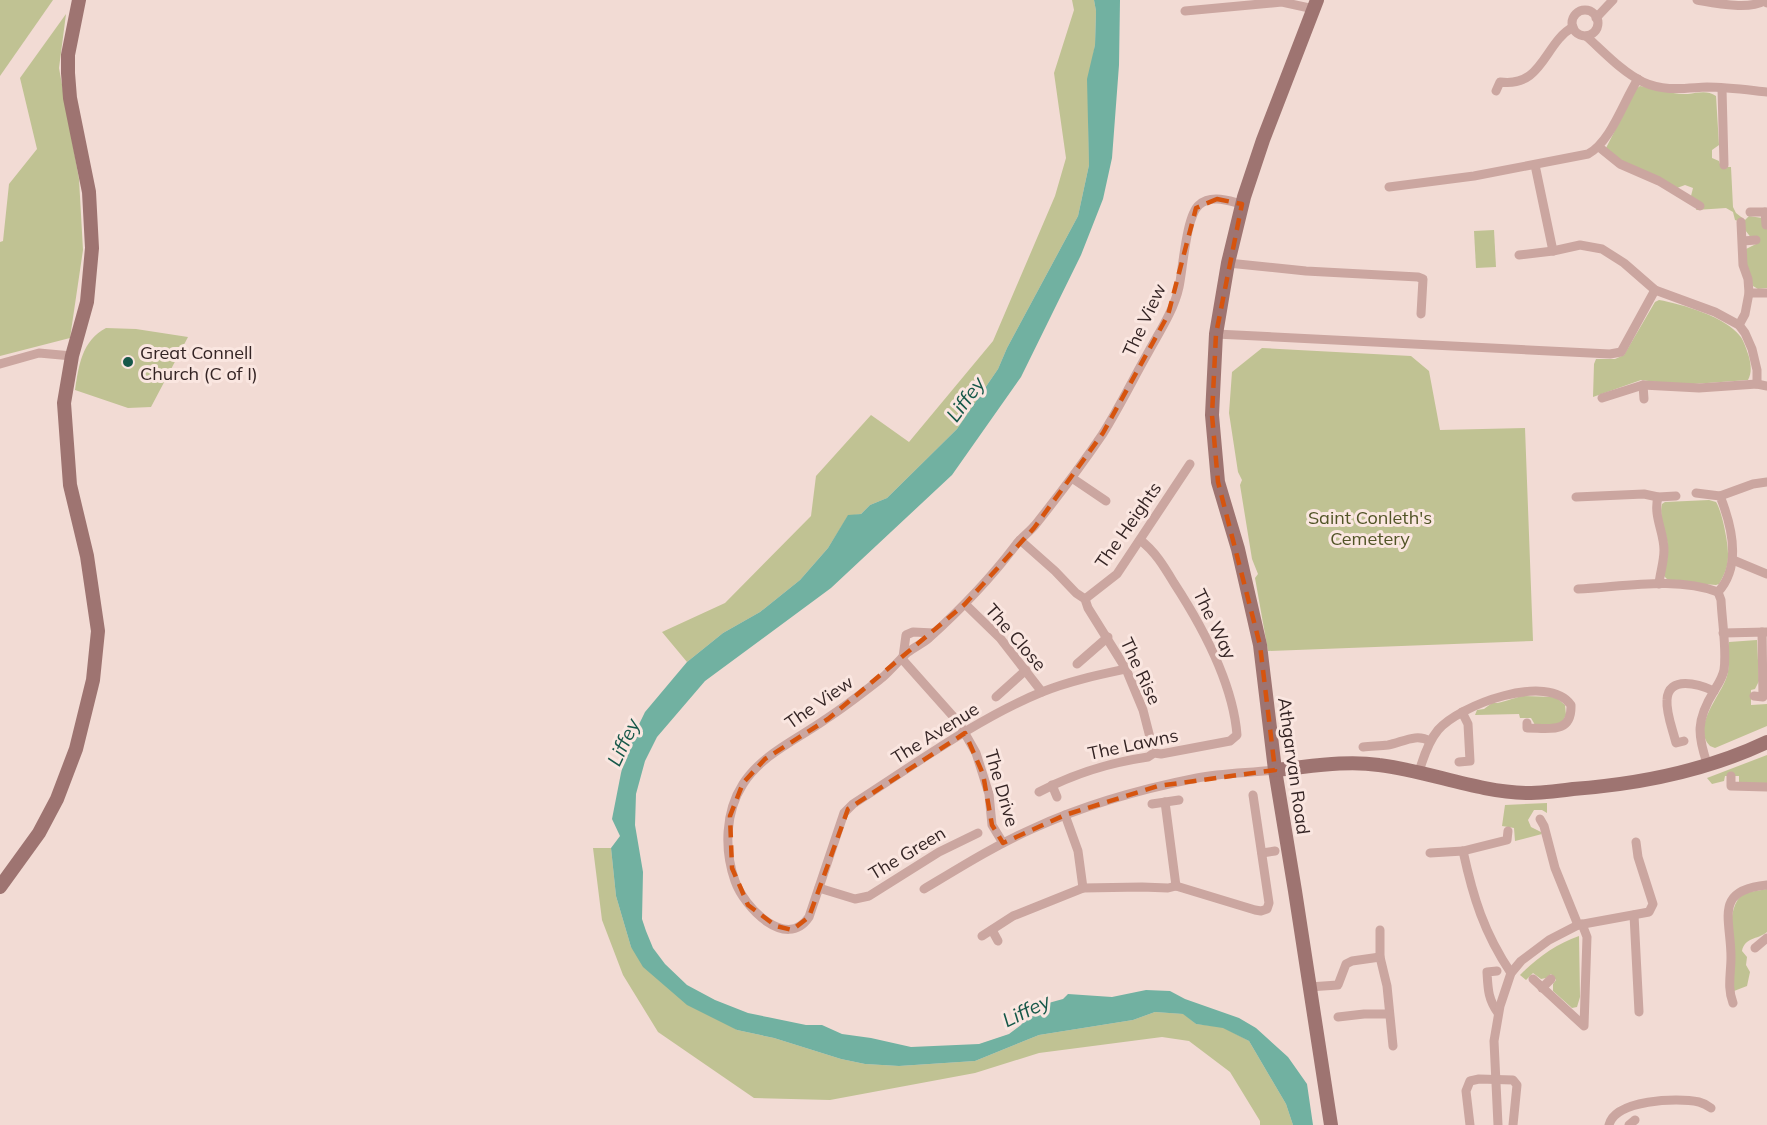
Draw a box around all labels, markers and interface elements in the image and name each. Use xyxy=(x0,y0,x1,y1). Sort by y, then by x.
street label: The View xyxy=(1117,279,1171,360)
place label: Great Connell Church (C of I) xyxy=(140,341,258,385)
marker: Great Connell Church (C of I) xyxy=(121,355,135,369)
water label: Liffey xyxy=(940,370,991,427)
street label: The Heights xyxy=(1090,477,1166,573)
park label: Saint Conleth's Cemetery xyxy=(1308,506,1432,550)
street label: The Way xyxy=(1188,585,1242,663)
street label: The Close xyxy=(981,599,1051,675)
street label: The Rise xyxy=(1115,634,1167,708)
street label: The View xyxy=(780,670,858,734)
street label: Athgarvan Road xyxy=(1273,696,1315,836)
street label: The Avenue xyxy=(887,697,983,769)
water label: Liffey xyxy=(601,713,645,770)
street label: The Lawns xyxy=(1086,723,1180,765)
street label: The Drive xyxy=(980,747,1024,829)
street label: The Green xyxy=(864,821,950,885)
water label: Liffey xyxy=(998,987,1055,1032)

